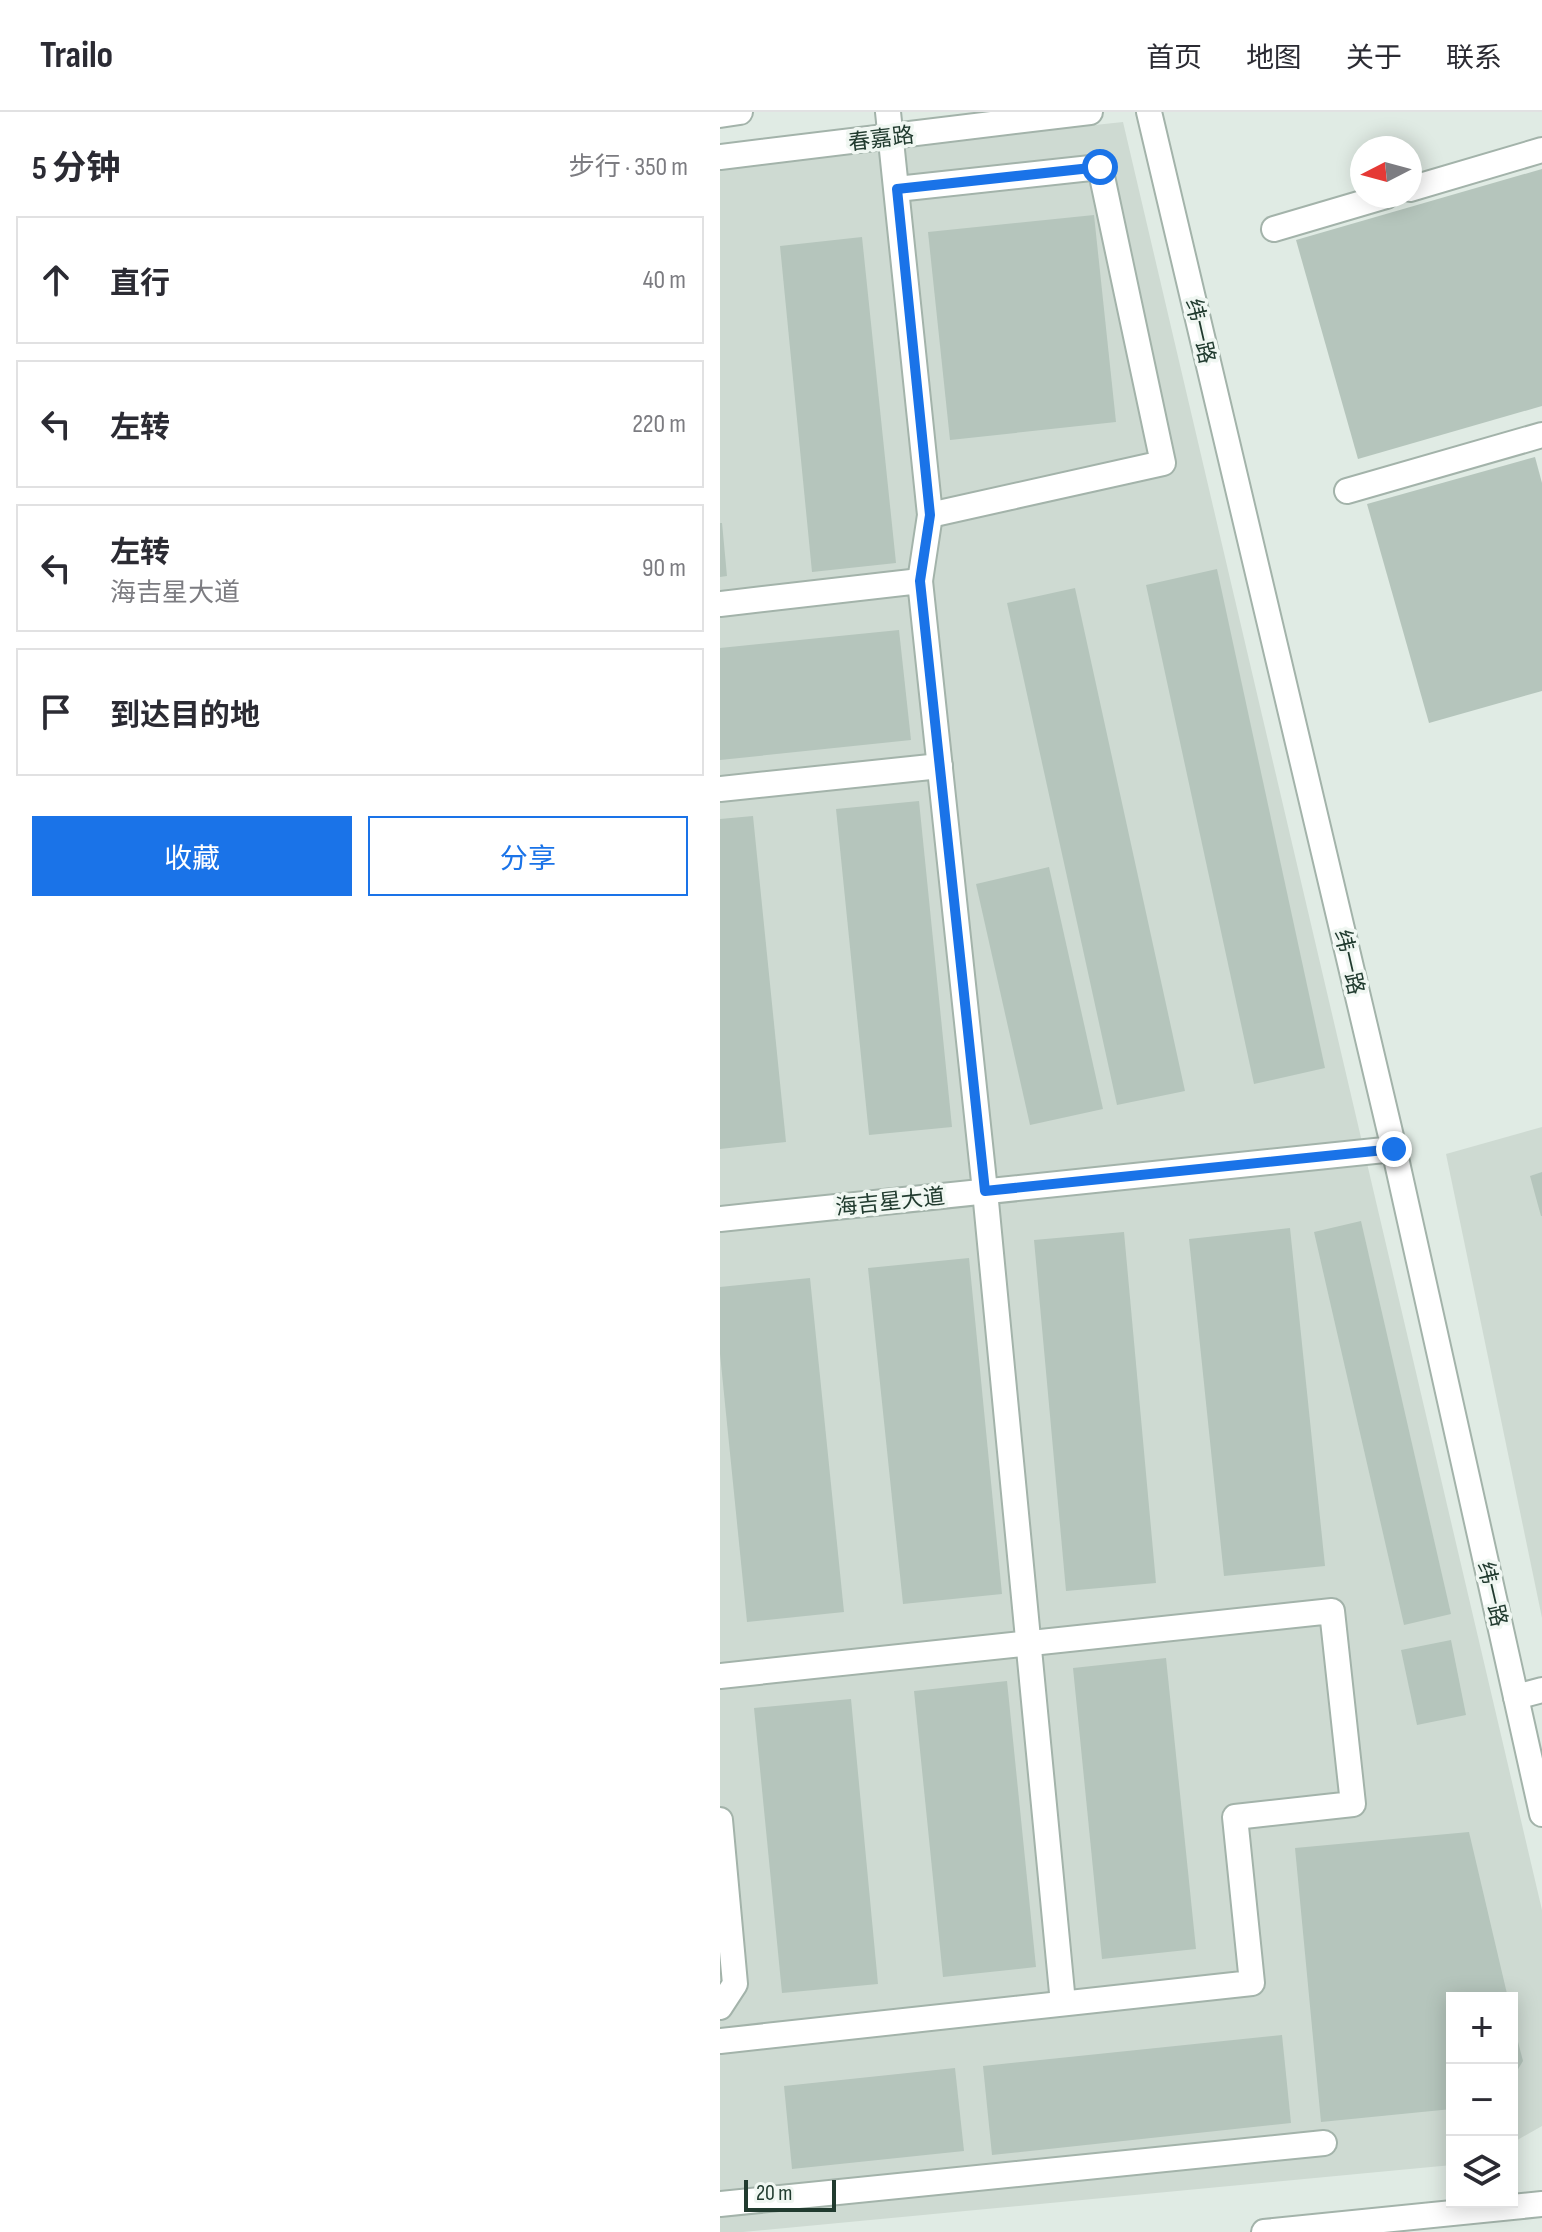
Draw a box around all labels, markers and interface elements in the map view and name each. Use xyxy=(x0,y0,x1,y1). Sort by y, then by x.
text: Trailo xyxy=(40,33,113,78)
text: 首页 xyxy=(1146,42,1202,75)
text: 地图 xyxy=(1246,42,1302,75)
text: 关于 xyxy=(1346,42,1402,75)
text: 联系 xyxy=(1446,42,1502,75)
street label: 春嘉路 xyxy=(847,122,916,157)
north arrow xyxy=(1350,136,1422,208)
text: 5 分钟 xyxy=(32,148,120,189)
route start xyxy=(1082,149,1118,185)
text: 步行 · 350 m xyxy=(569,152,688,183)
icon: ahead xyxy=(34,258,78,302)
text: 40 m xyxy=(643,265,686,296)
text: 直行 xyxy=(110,266,170,302)
street label: 纬一路 xyxy=(1179,296,1220,367)
icon: left xyxy=(34,402,78,446)
text: 220 m xyxy=(632,409,686,440)
text: 左转 xyxy=(110,410,170,446)
text: 左转 xyxy=(110,535,170,571)
icon: left xyxy=(34,546,78,590)
text: 90 m xyxy=(642,553,686,584)
text: 海吉星大道 xyxy=(110,578,240,609)
icon: arrive xyxy=(34,690,78,734)
text: 到达目的地 xyxy=(110,698,260,734)
button: 收藏 xyxy=(32,816,352,896)
button: 分享 xyxy=(368,816,688,896)
street label: 纬一路 xyxy=(1328,927,1369,998)
route end xyxy=(1376,1131,1412,1167)
street label: 海吉星大道 xyxy=(834,1183,946,1222)
street label: 纬一路 xyxy=(1471,1559,1512,1630)
map controls xyxy=(1446,1992,1518,2208)
button: + xyxy=(1446,1992,1518,2064)
button: − xyxy=(1446,2064,1518,2136)
button: layers xyxy=(1446,2136,1518,2208)
scale bar xyxy=(744,2176,836,2212)
text: 20 m xyxy=(756,2180,793,2207)

